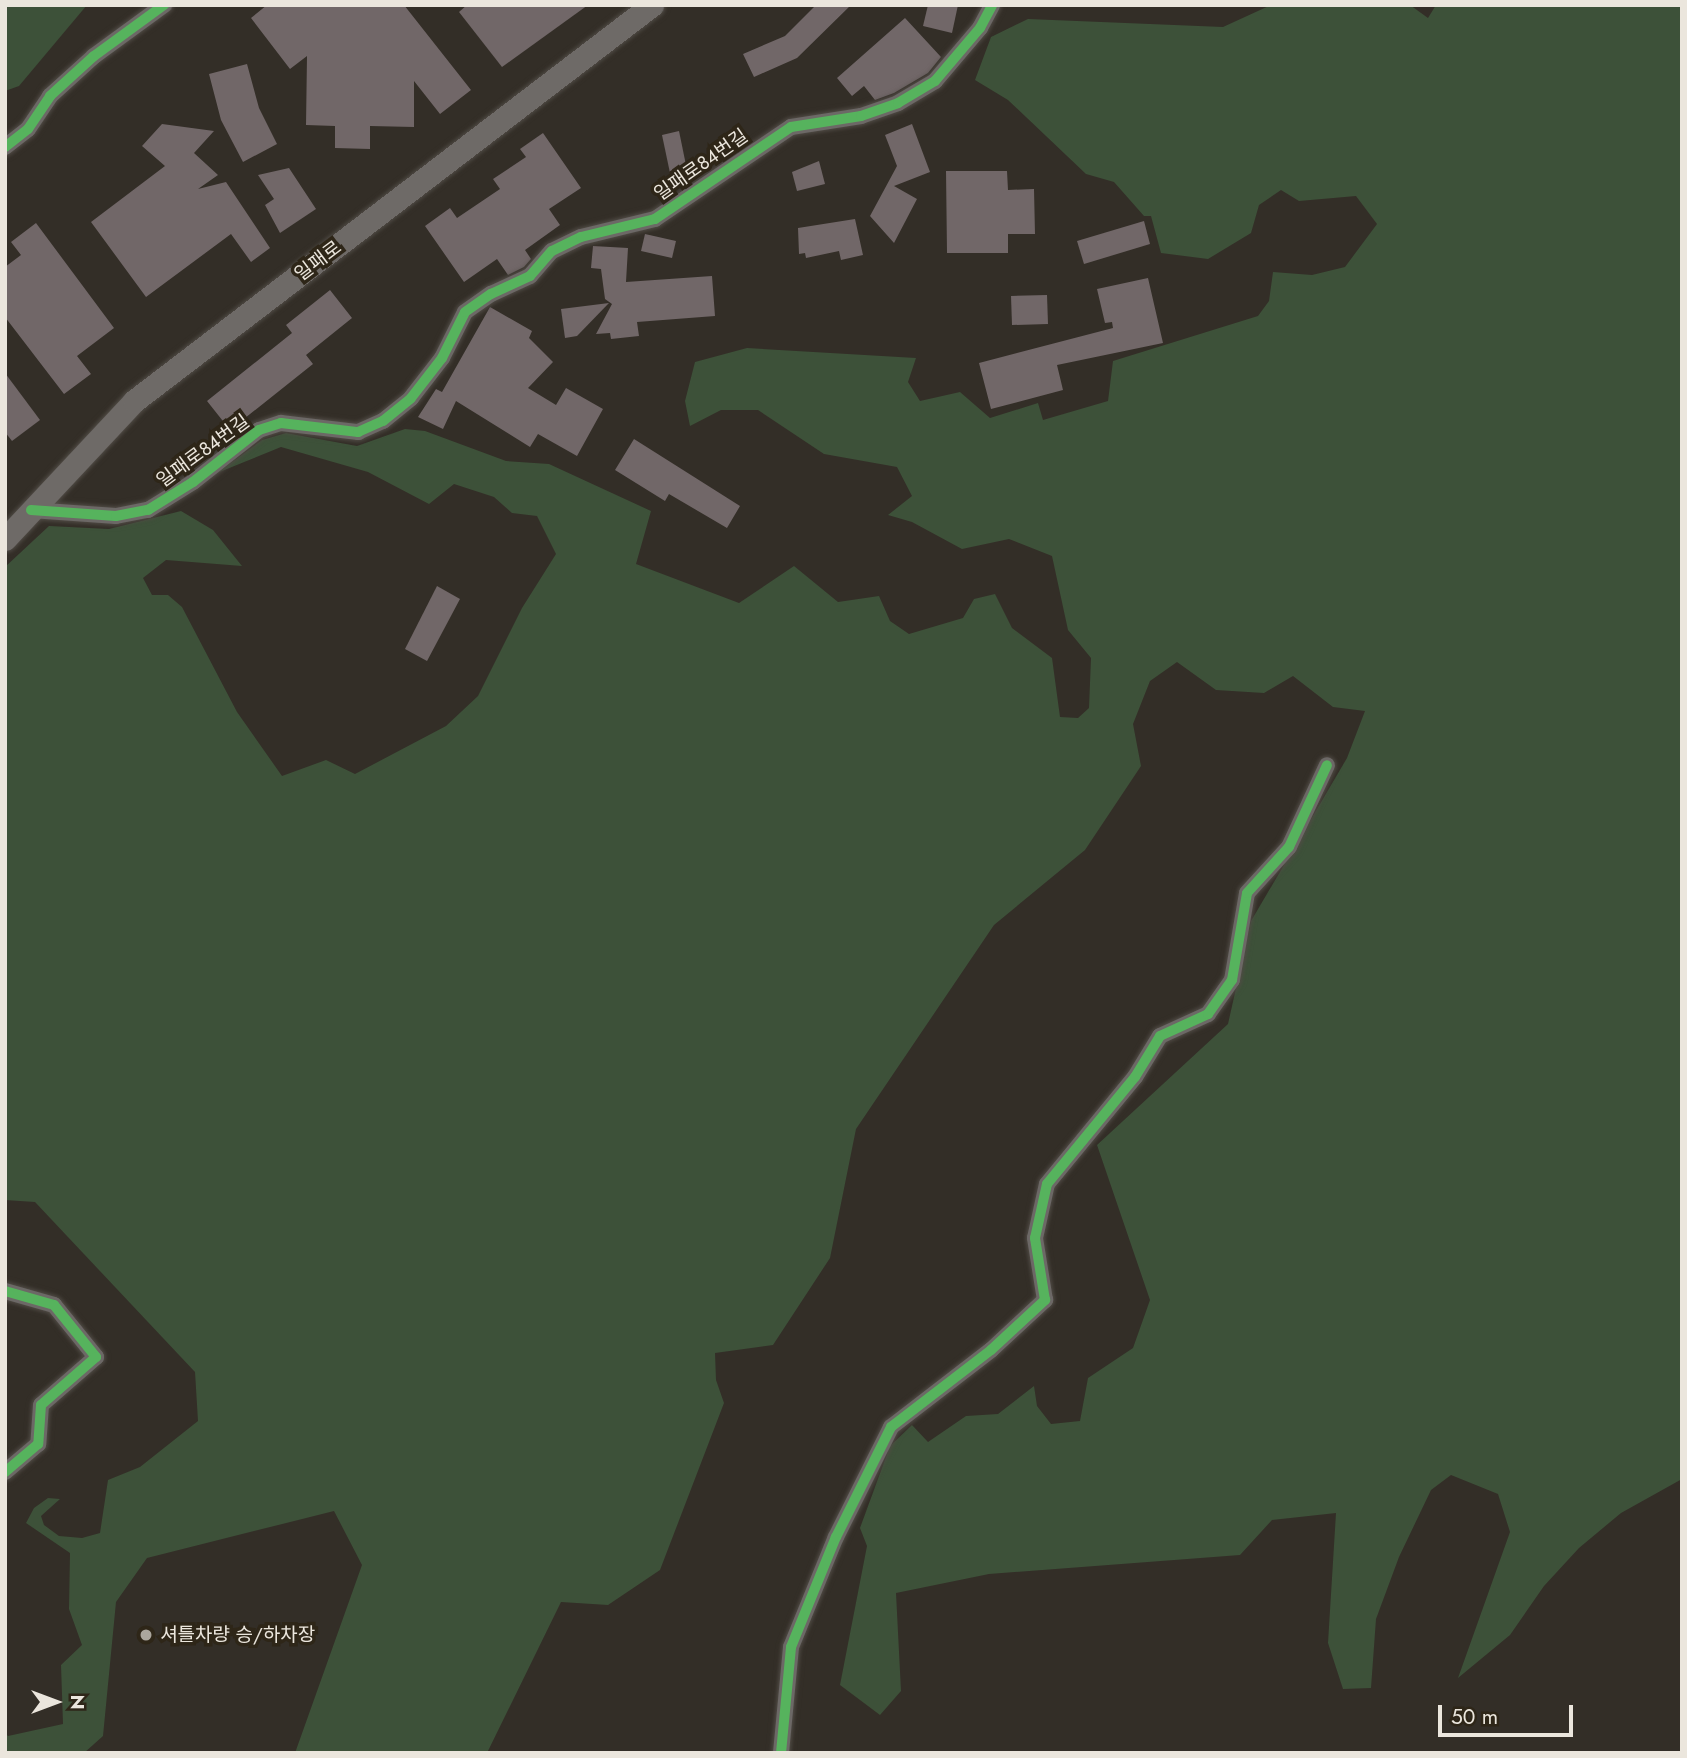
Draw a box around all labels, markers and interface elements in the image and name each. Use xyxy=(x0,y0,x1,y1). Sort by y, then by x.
street label: 일패로84번길 xyxy=(650,124,752,206)
street label: 일패로 xyxy=(290,236,346,286)
street label: 일패로84번길 xyxy=(152,410,254,492)
place label: 셔틀차량 승/하차장 xyxy=(160,1624,315,1646)
marker: 셔틀차량 승/하차장 xyxy=(138,1627,154,1643)
north arrow xyxy=(21,1667,91,1737)
scale bar xyxy=(1442,1692,1577,1736)
text: N xyxy=(64,1694,91,1710)
text: 50 m xyxy=(1451,1702,1498,1732)

